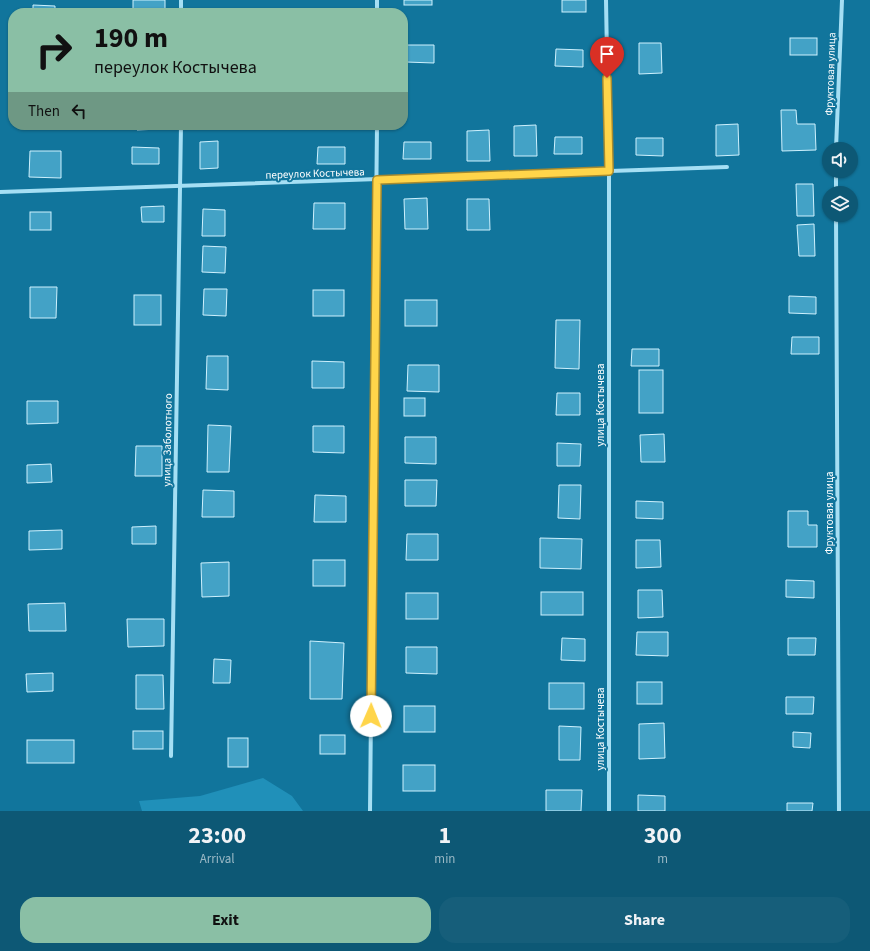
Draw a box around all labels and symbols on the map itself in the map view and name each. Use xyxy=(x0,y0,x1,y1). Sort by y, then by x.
street label: Фруктовая улица xyxy=(822,32,839,116)
pin xyxy=(590,37,624,78)
street label: переулок Костычева xyxy=(265,164,365,183)
street label: улица Костычева xyxy=(593,364,608,446)
street label: улица Заболотного xyxy=(159,393,176,487)
street label: Фруктовая улица xyxy=(822,471,837,555)
street label: улица Костычева xyxy=(593,688,608,770)
position arrow xyxy=(350,695,392,737)

